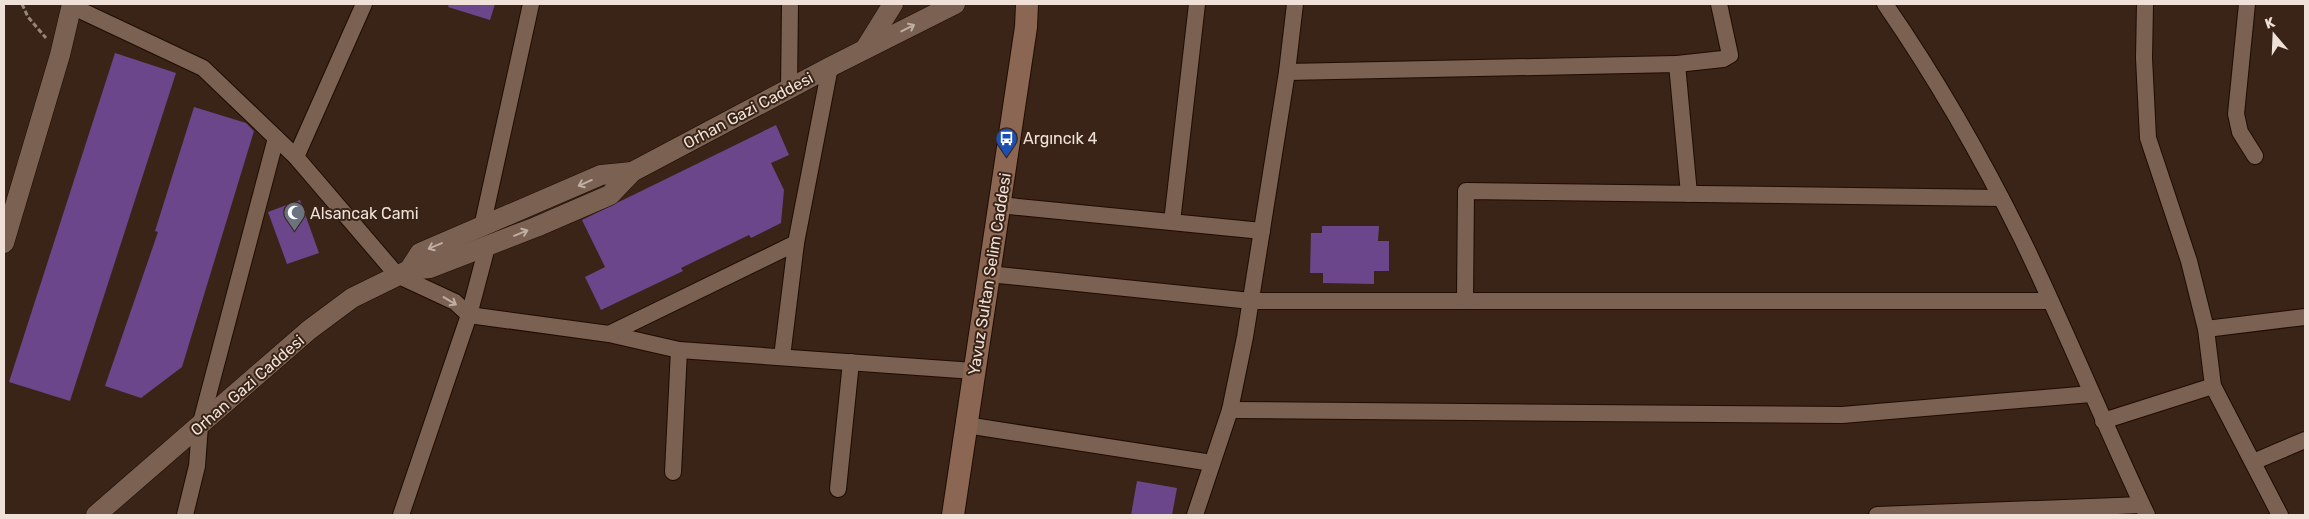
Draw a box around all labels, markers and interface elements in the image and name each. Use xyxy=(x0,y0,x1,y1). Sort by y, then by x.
north arrow xyxy=(2249,10,2299,60)
text: K xyxy=(2263,13,2278,33)
one-way arrow xyxy=(900,22,915,32)
street label: Orhan Gazi Caddesi xyxy=(680,68,816,153)
bus stop icon: Argıncık 4 xyxy=(995,126,1019,157)
place label: Argıncık 4 xyxy=(1023,129,1097,148)
street label: Yavuz Sultan Selim Caddesi xyxy=(964,172,1015,377)
one-way arrow xyxy=(578,178,593,188)
mosque icon: Alsancak Cami xyxy=(282,201,306,232)
place label: Alsancak Cami xyxy=(310,204,419,223)
one-way arrow xyxy=(513,228,528,238)
one-way arrow xyxy=(428,242,443,252)
one-way arrow xyxy=(443,296,457,306)
street label: Orhan Gazi Caddesi xyxy=(187,331,308,440)

